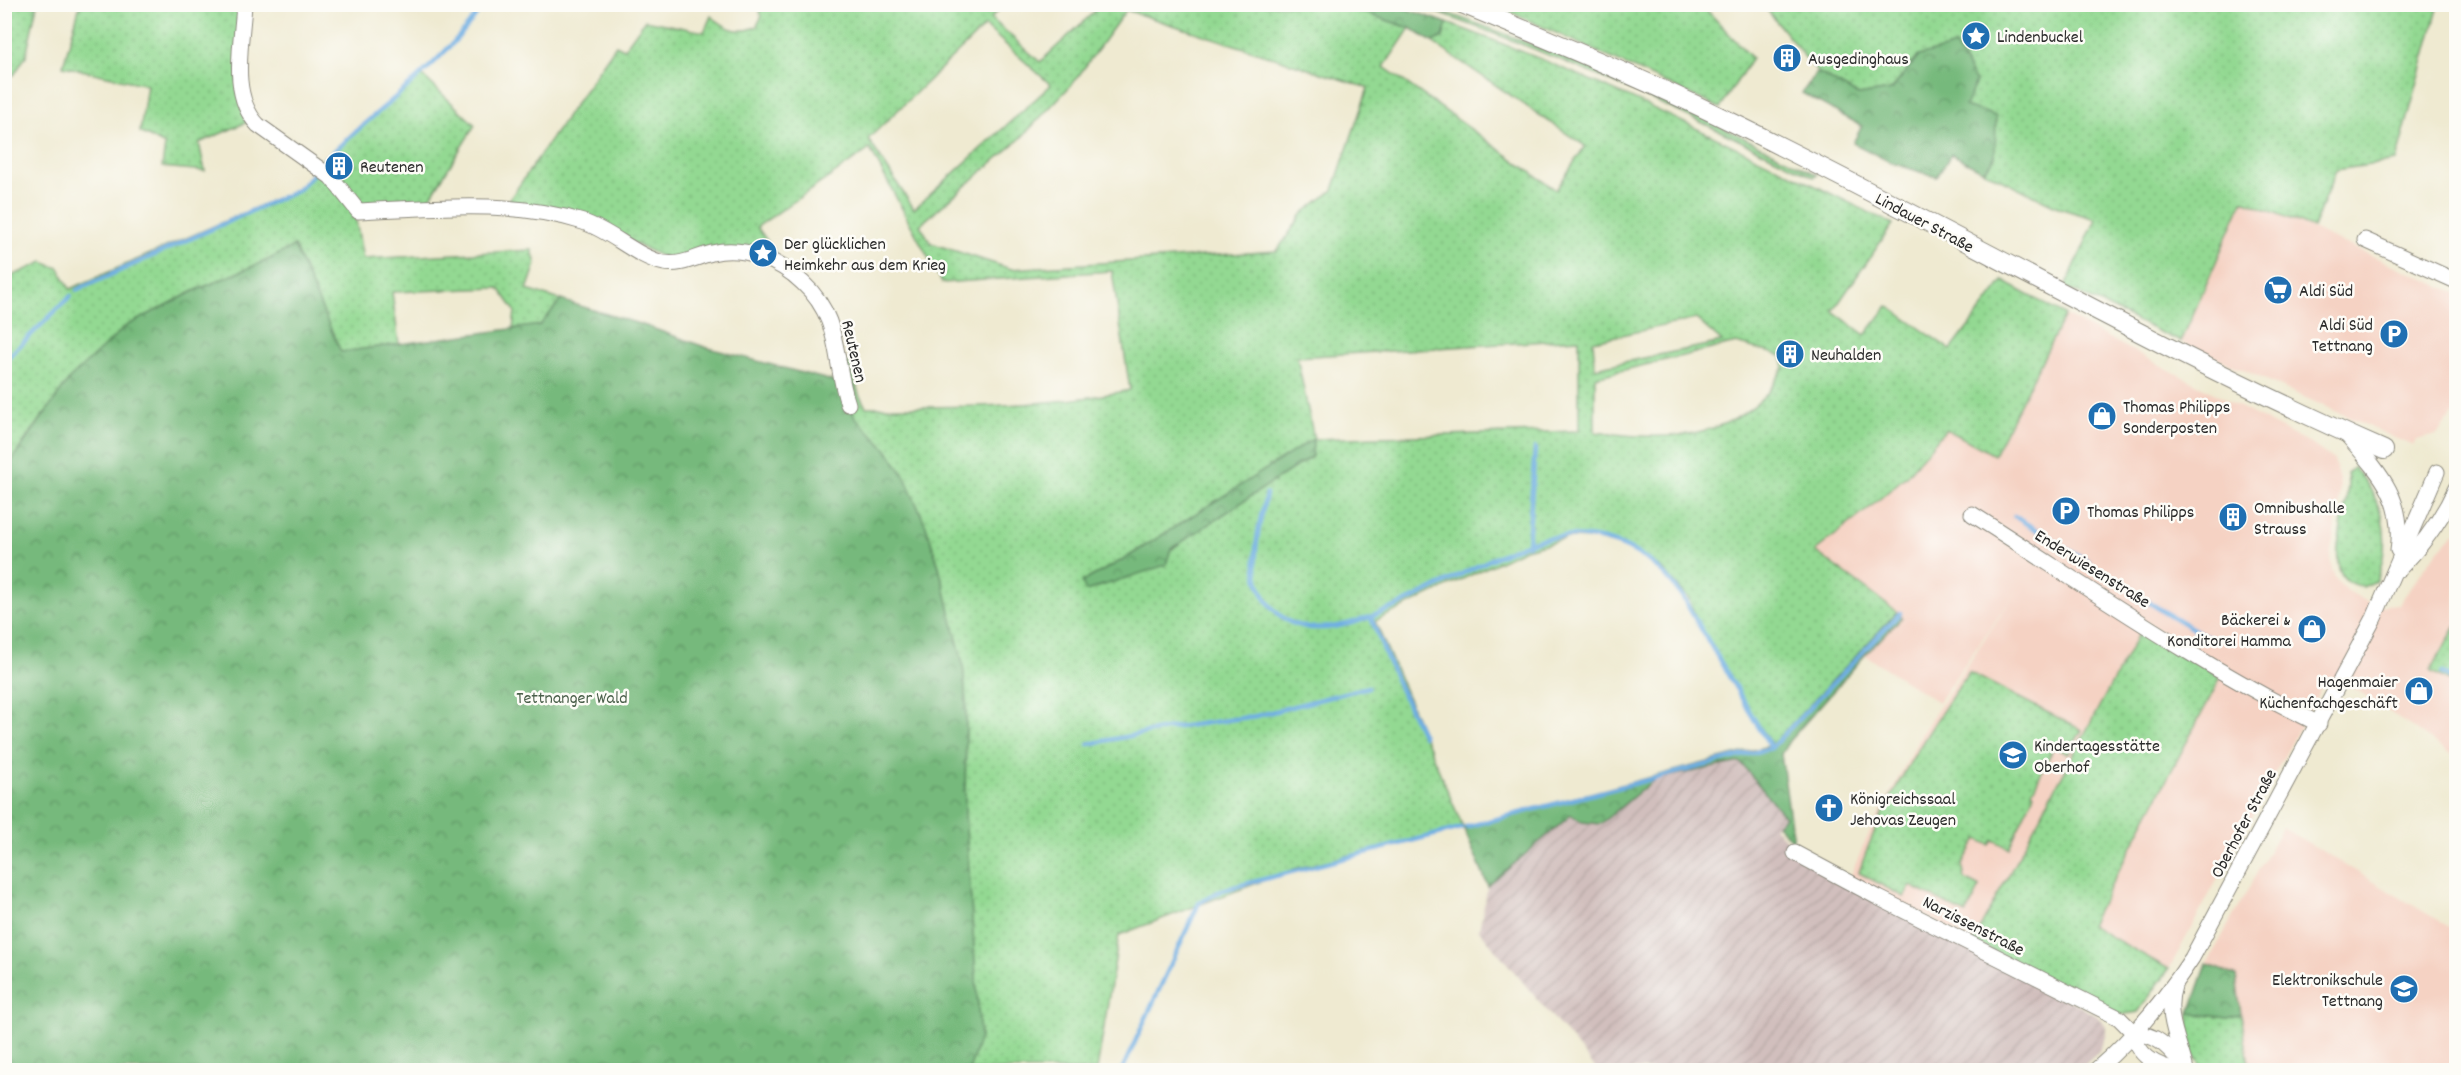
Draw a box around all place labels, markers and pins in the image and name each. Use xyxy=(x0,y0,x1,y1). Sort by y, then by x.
place icon: Lindenbuckel xyxy=(1960,20,1992,52)
place label: Lindenbuckel xyxy=(1997,26,2084,51)
building icon: Ausgedinghaus xyxy=(1771,42,1803,74)
place label: Ausgedinghaus xyxy=(1808,48,1909,73)
building icon: Reutenen xyxy=(323,150,355,182)
place label: Reutenen xyxy=(360,156,424,181)
place label: Der glücklichen Heimkehr aus dem Krieg xyxy=(784,233,946,279)
place icon: Der glücklichen Heimkehr aus dem Krieg xyxy=(747,237,779,269)
supermarket icon: Aldi Süd xyxy=(2262,274,2294,306)
place label: Aldi Süd xyxy=(2299,280,2353,305)
place label: Aldi Süd Tettnang xyxy=(2312,314,2373,360)
parking icon: Aldi Süd Tettnang xyxy=(2378,318,2410,350)
building icon: Neuhalden xyxy=(1774,338,1806,370)
place label: Neuhalden xyxy=(1811,344,1881,369)
place label: Thomas Philipps Sonderposten xyxy=(2123,396,2230,442)
shop icon: Thomas Philipps Sonderposten xyxy=(2086,400,2118,432)
parking icon: Thomas Philipps xyxy=(2050,495,2082,527)
place label: Omnibushalle Strauss xyxy=(2254,497,2345,543)
place label: Thomas Philipps xyxy=(2087,501,2194,526)
building icon: Omnibushalle Strauss xyxy=(2217,501,2249,533)
place label: Bäckerei & Konditorei Hamma xyxy=(2167,609,2292,655)
shop icon: Bäckerei & Konditorei Hamma xyxy=(2296,613,2328,645)
place label: Hagenmaier Küchenfachgeschäft xyxy=(2259,671,2398,717)
shop icon: Hagenmaier Küchenfachgeschäft xyxy=(2403,675,2435,707)
place label: Kindertagesstätte Oberhof xyxy=(2034,735,2160,781)
school or university icon: Kindertagesstätte Oberhof xyxy=(1997,739,2029,771)
place label: Königreichssaal Jehovas Zeugen xyxy=(1850,788,1956,834)
church icon: Königreichssaal Jehovas Zeugen xyxy=(1813,792,1845,824)
place label: Elektronikschule Tettnang xyxy=(2272,969,2383,1015)
school or university icon: Elektronikschule Tettnang xyxy=(2388,973,2420,1005)

